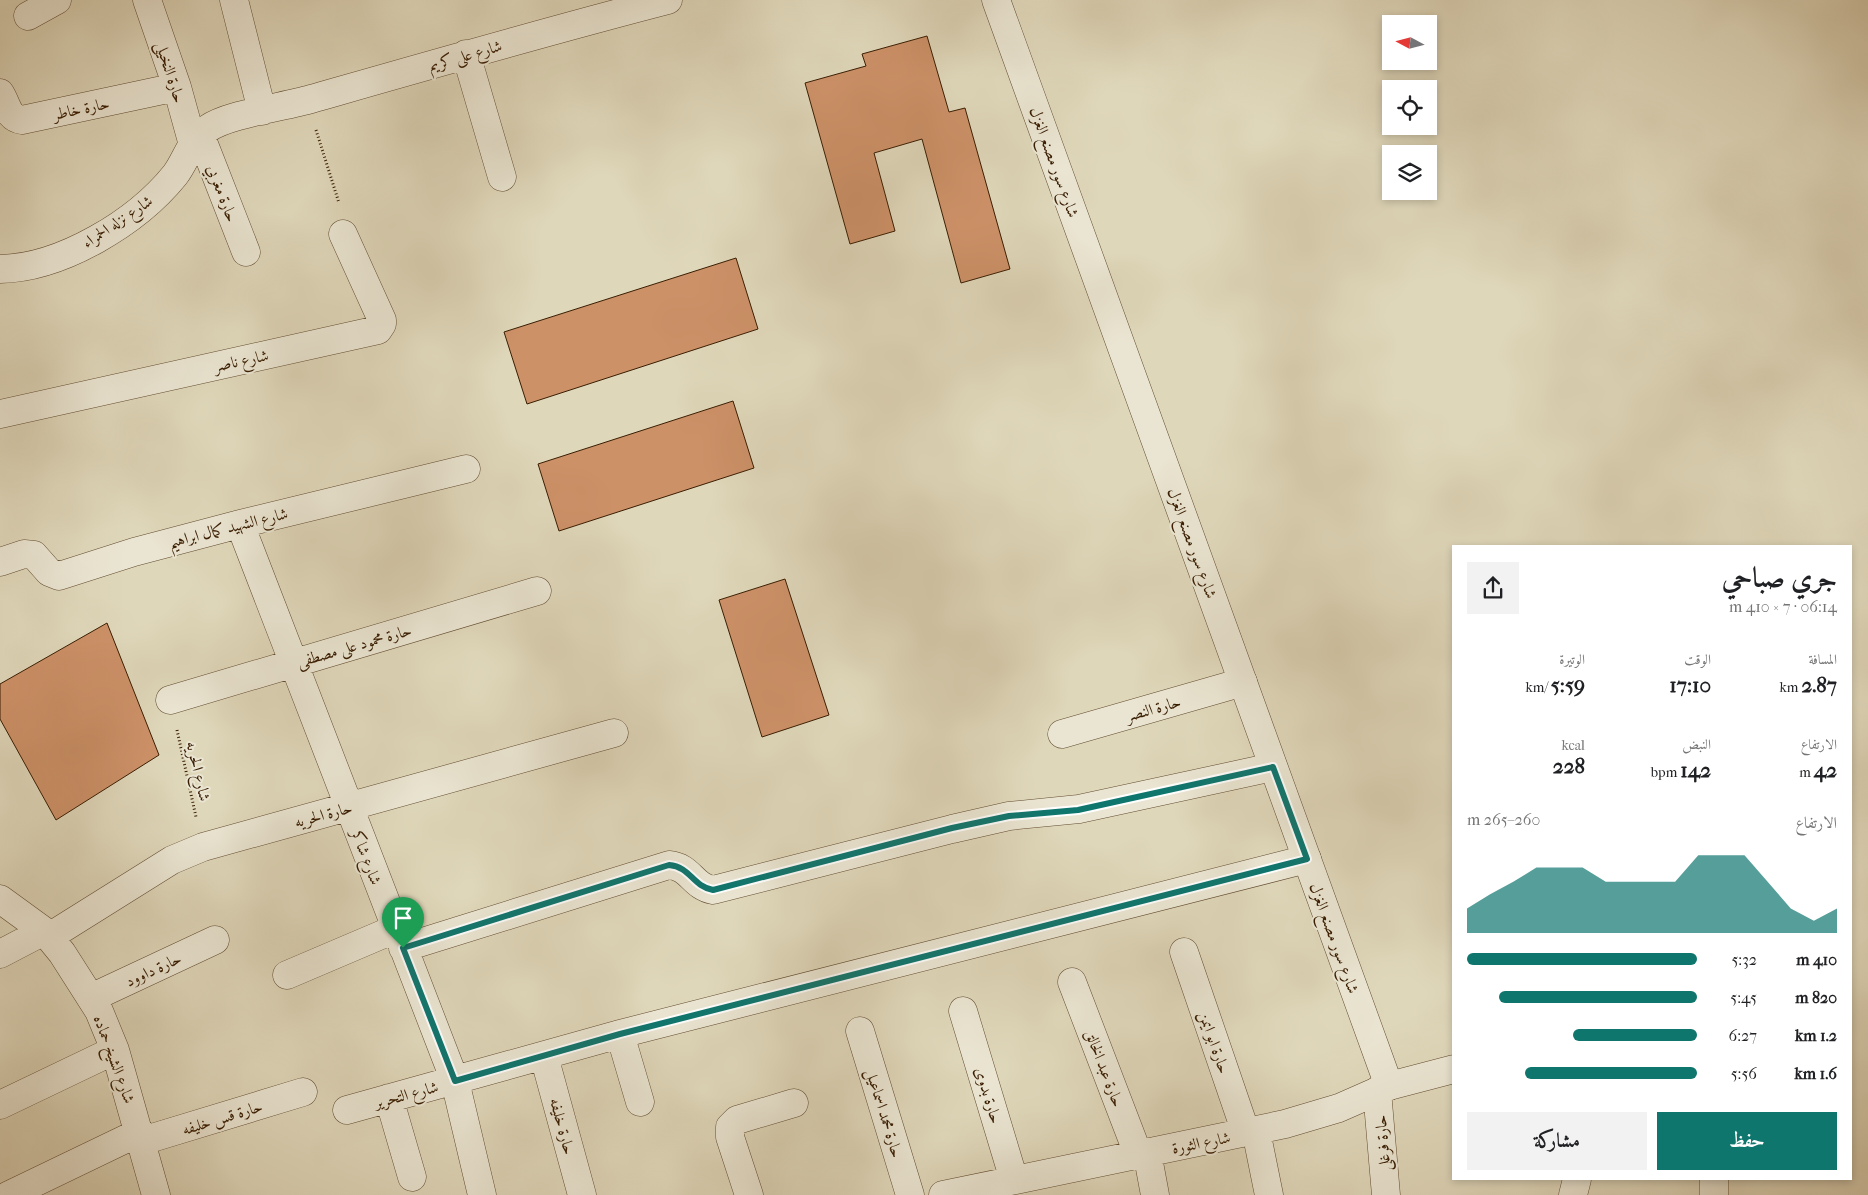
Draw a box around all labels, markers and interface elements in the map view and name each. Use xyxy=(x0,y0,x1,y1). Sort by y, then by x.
north arrow xyxy=(1382,15,1438,70)
map controls xyxy=(1382,15,1437,200)
street label: شارع على كريم xyxy=(426,36,506,80)
street label: حارة النخيلى xyxy=(150,39,189,106)
button: locate xyxy=(1382,80,1437,135)
street label: حارة خاطر xyxy=(49,93,111,125)
street label: شارع سور مصنع الغزل xyxy=(1020,104,1083,222)
button: layers xyxy=(1382,145,1437,200)
street label: حارة مغربي xyxy=(200,162,242,226)
street label: شارع نزله الحمراء xyxy=(78,191,158,255)
street label: شارع ناصر xyxy=(210,345,271,380)
street label: شارع سور مصنع الغزل xyxy=(1158,485,1221,603)
street label: شارع الشهيد كمال ابراهيم xyxy=(166,503,291,558)
text: جري صباحي xyxy=(1722,561,1837,594)
button: share xyxy=(1467,562,1519,614)
text: 06:14 · 7 × 410 m xyxy=(1729,597,1837,616)
street label: حارة محمود على مصطفى xyxy=(295,620,414,673)
text: الوتيرة xyxy=(1559,651,1585,668)
text: الوقت xyxy=(1684,651,1711,668)
text: المسافة xyxy=(1808,651,1837,668)
text: 5:59 xyxy=(1551,673,1585,697)
text: 17:10 xyxy=(1669,673,1711,697)
text: 2.87 xyxy=(1801,673,1837,697)
text: /km xyxy=(1525,679,1551,696)
text: km xyxy=(1780,679,1801,696)
street label: حارة النصر xyxy=(1122,692,1183,727)
text: النبض xyxy=(1682,736,1711,753)
text: الارتفاع xyxy=(1801,736,1837,753)
text: kcal xyxy=(1561,737,1585,754)
street label: شارع الحريه xyxy=(178,739,215,804)
text: 228 xyxy=(1553,754,1585,778)
text: 142 xyxy=(1680,758,1711,782)
text: 42 xyxy=(1814,758,1837,782)
text: bpm xyxy=(1651,764,1680,781)
text: m xyxy=(1799,764,1814,781)
street label: حارة الحريه xyxy=(292,798,354,832)
text: 260–265 m xyxy=(1467,810,1540,829)
text: الارتفاع xyxy=(1795,813,1837,832)
street label: شارع شاكر xyxy=(343,825,386,889)
street label: شارع سور مصنع الغزل xyxy=(1300,880,1363,998)
pin xyxy=(382,897,424,948)
icon: arrive xyxy=(389,904,417,932)
street label: حارة داوود xyxy=(122,948,184,991)
text: 5:32 xyxy=(1731,950,1757,969)
text: 410 m xyxy=(1796,950,1837,969)
text: 5:45 xyxy=(1730,988,1757,1007)
text: 820 m xyxy=(1795,988,1837,1007)
street label: حارة ابو ايمن xyxy=(1193,1008,1234,1077)
street label: شارع الشيخ حماده xyxy=(85,1012,139,1108)
text: 6:27 xyxy=(1729,1026,1757,1045)
text: 1.2 km xyxy=(1795,1026,1837,1045)
street label: حارة عبد الخالق xyxy=(1080,1027,1128,1110)
text: 5:56 xyxy=(1731,1064,1757,1083)
text: 1.6 km xyxy=(1795,1064,1837,1083)
street label: حارة بدوى xyxy=(971,1065,1006,1126)
street label: حارة محمد اسماعيل xyxy=(860,1066,907,1160)
street label: شارع التحرير xyxy=(370,1077,441,1117)
street label: حارة قس خليفه xyxy=(180,1096,265,1140)
street label: حارة خليفه xyxy=(546,1096,579,1157)
button: مشاركة xyxy=(1467,1112,1647,1170)
button: حفظ xyxy=(1657,1112,1837,1170)
street label: حارة فرغلى xyxy=(1371,1114,1396,1172)
street label: شارع الثورة xyxy=(1170,1128,1233,1161)

